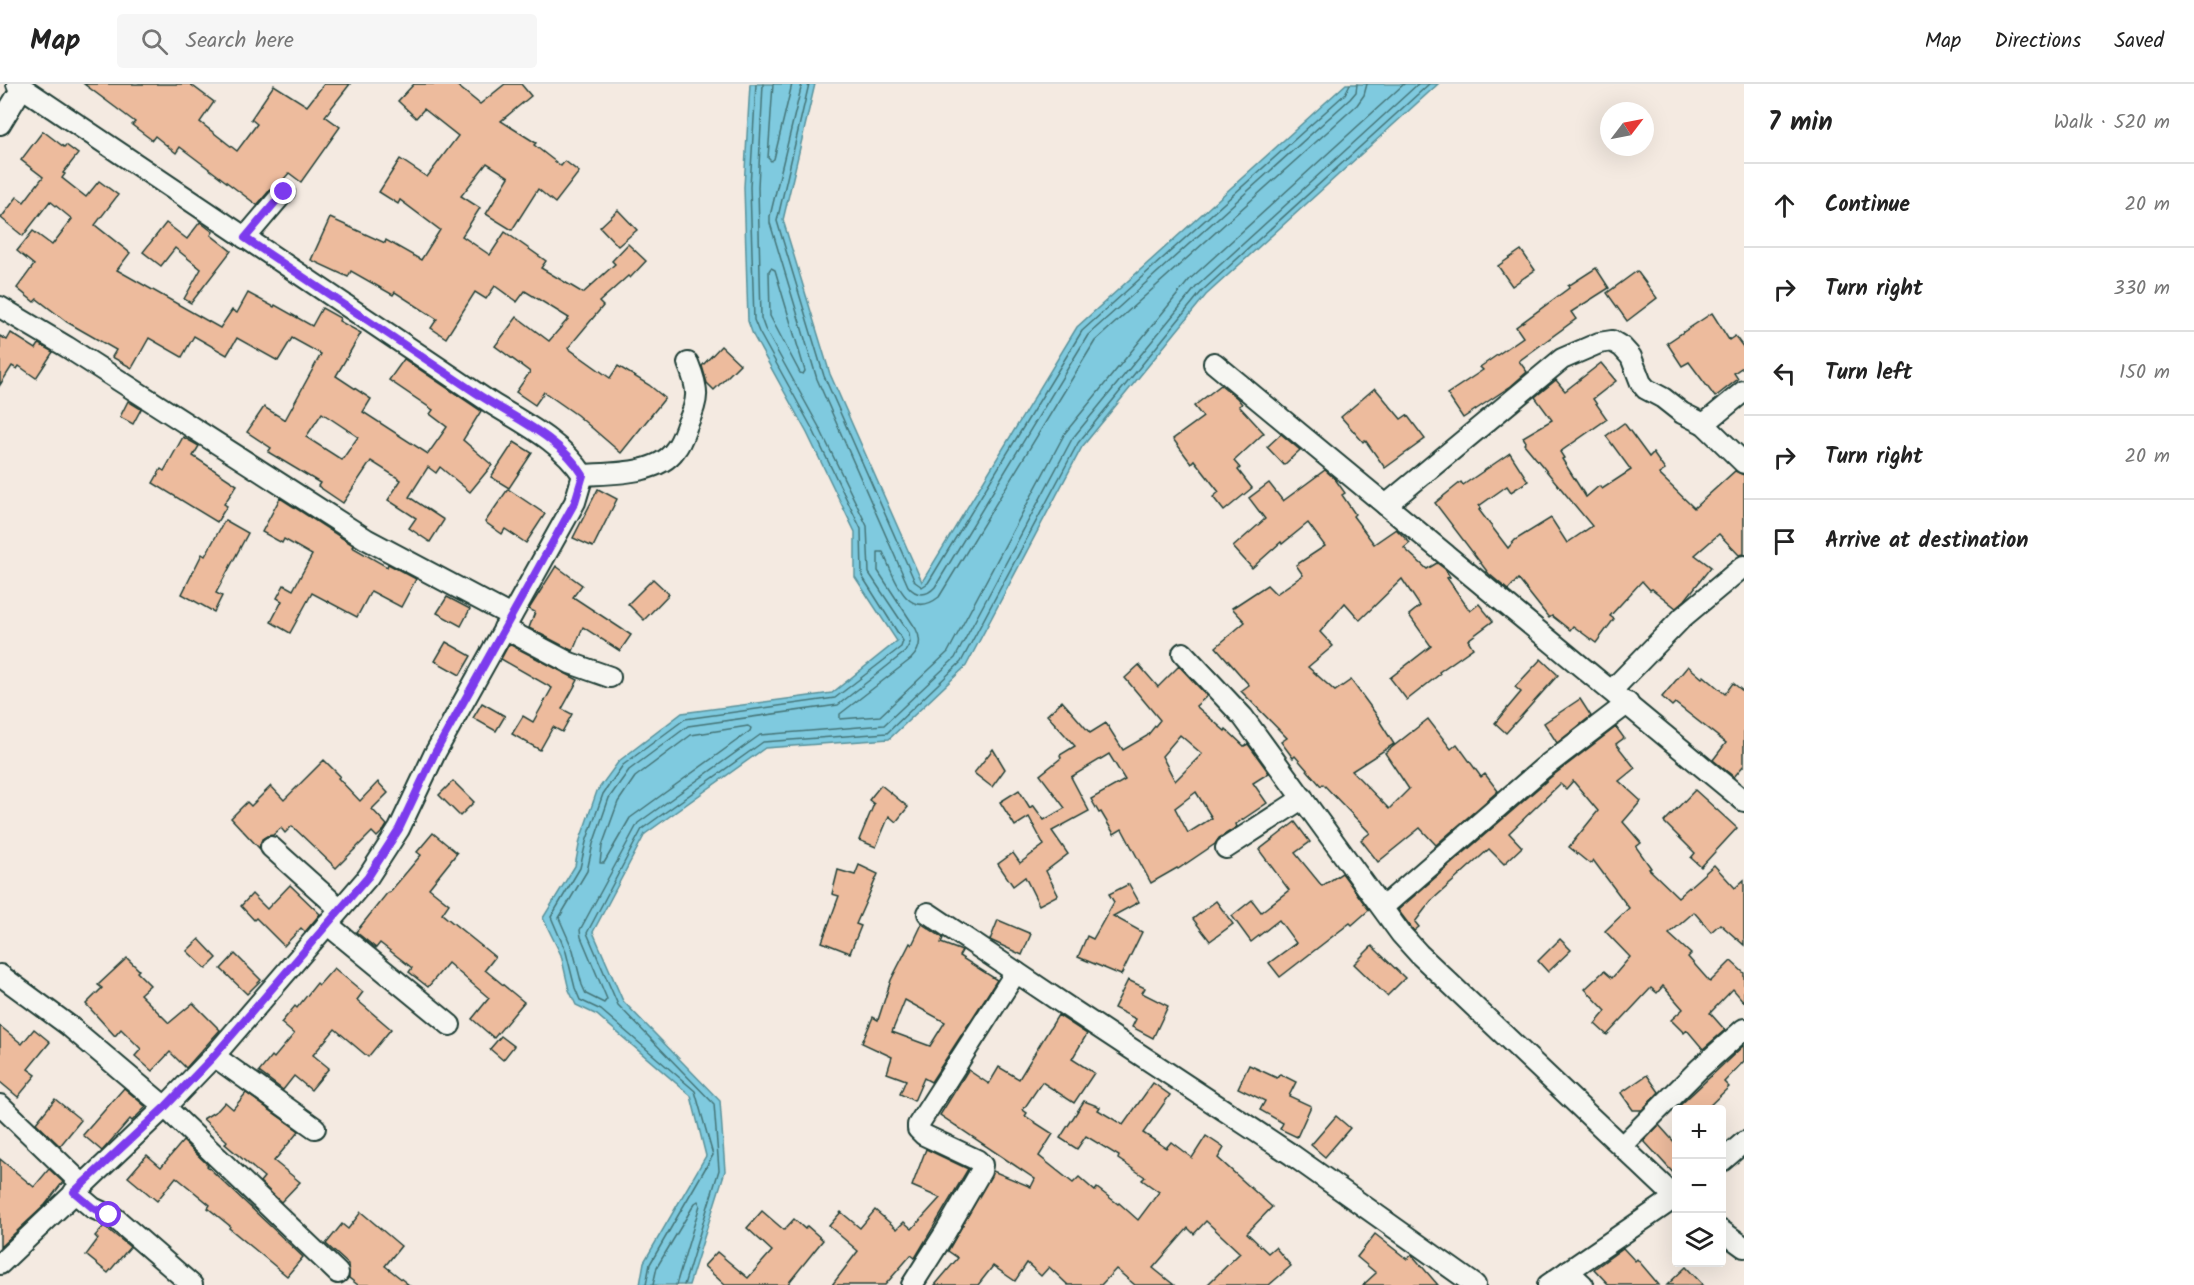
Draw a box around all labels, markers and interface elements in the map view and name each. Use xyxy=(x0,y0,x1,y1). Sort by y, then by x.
search box xyxy=(117,14,537,68)
text: Map xyxy=(30,19,81,64)
text: Search here xyxy=(186,24,294,59)
icon: search xyxy=(138,25,171,58)
text: Map xyxy=(1925,25,1961,58)
text: Directions xyxy=(1994,25,2081,58)
text: Saved xyxy=(2114,25,2164,58)
north arrow xyxy=(1600,102,1654,156)
text: 7 min xyxy=(1768,102,1833,144)
text: Walk · 520 m xyxy=(2054,107,2170,139)
route end xyxy=(270,178,296,204)
text: Continue xyxy=(1825,188,1910,223)
icon: ahead xyxy=(1768,189,1801,222)
text: 20 m xyxy=(2124,189,2170,221)
text: Turn right xyxy=(1825,272,1923,307)
icon: right xyxy=(1768,273,1801,306)
text: 330 m xyxy=(2113,273,2170,305)
text: Turn left xyxy=(1825,356,1912,391)
icon: left xyxy=(1768,357,1801,390)
text: 150 m xyxy=(2119,357,2170,389)
text: Turn right xyxy=(1825,440,1923,475)
icon: right xyxy=(1768,441,1801,474)
text: 20 m xyxy=(2124,441,2170,473)
text: Arrive at destination xyxy=(1825,524,2028,559)
icon: arrive xyxy=(1768,525,1801,558)
map controls xyxy=(1672,1105,1726,1267)
button: + xyxy=(1672,1105,1726,1159)
button: − xyxy=(1672,1159,1726,1213)
route start xyxy=(95,1201,121,1227)
button: layers xyxy=(1672,1213,1726,1267)

